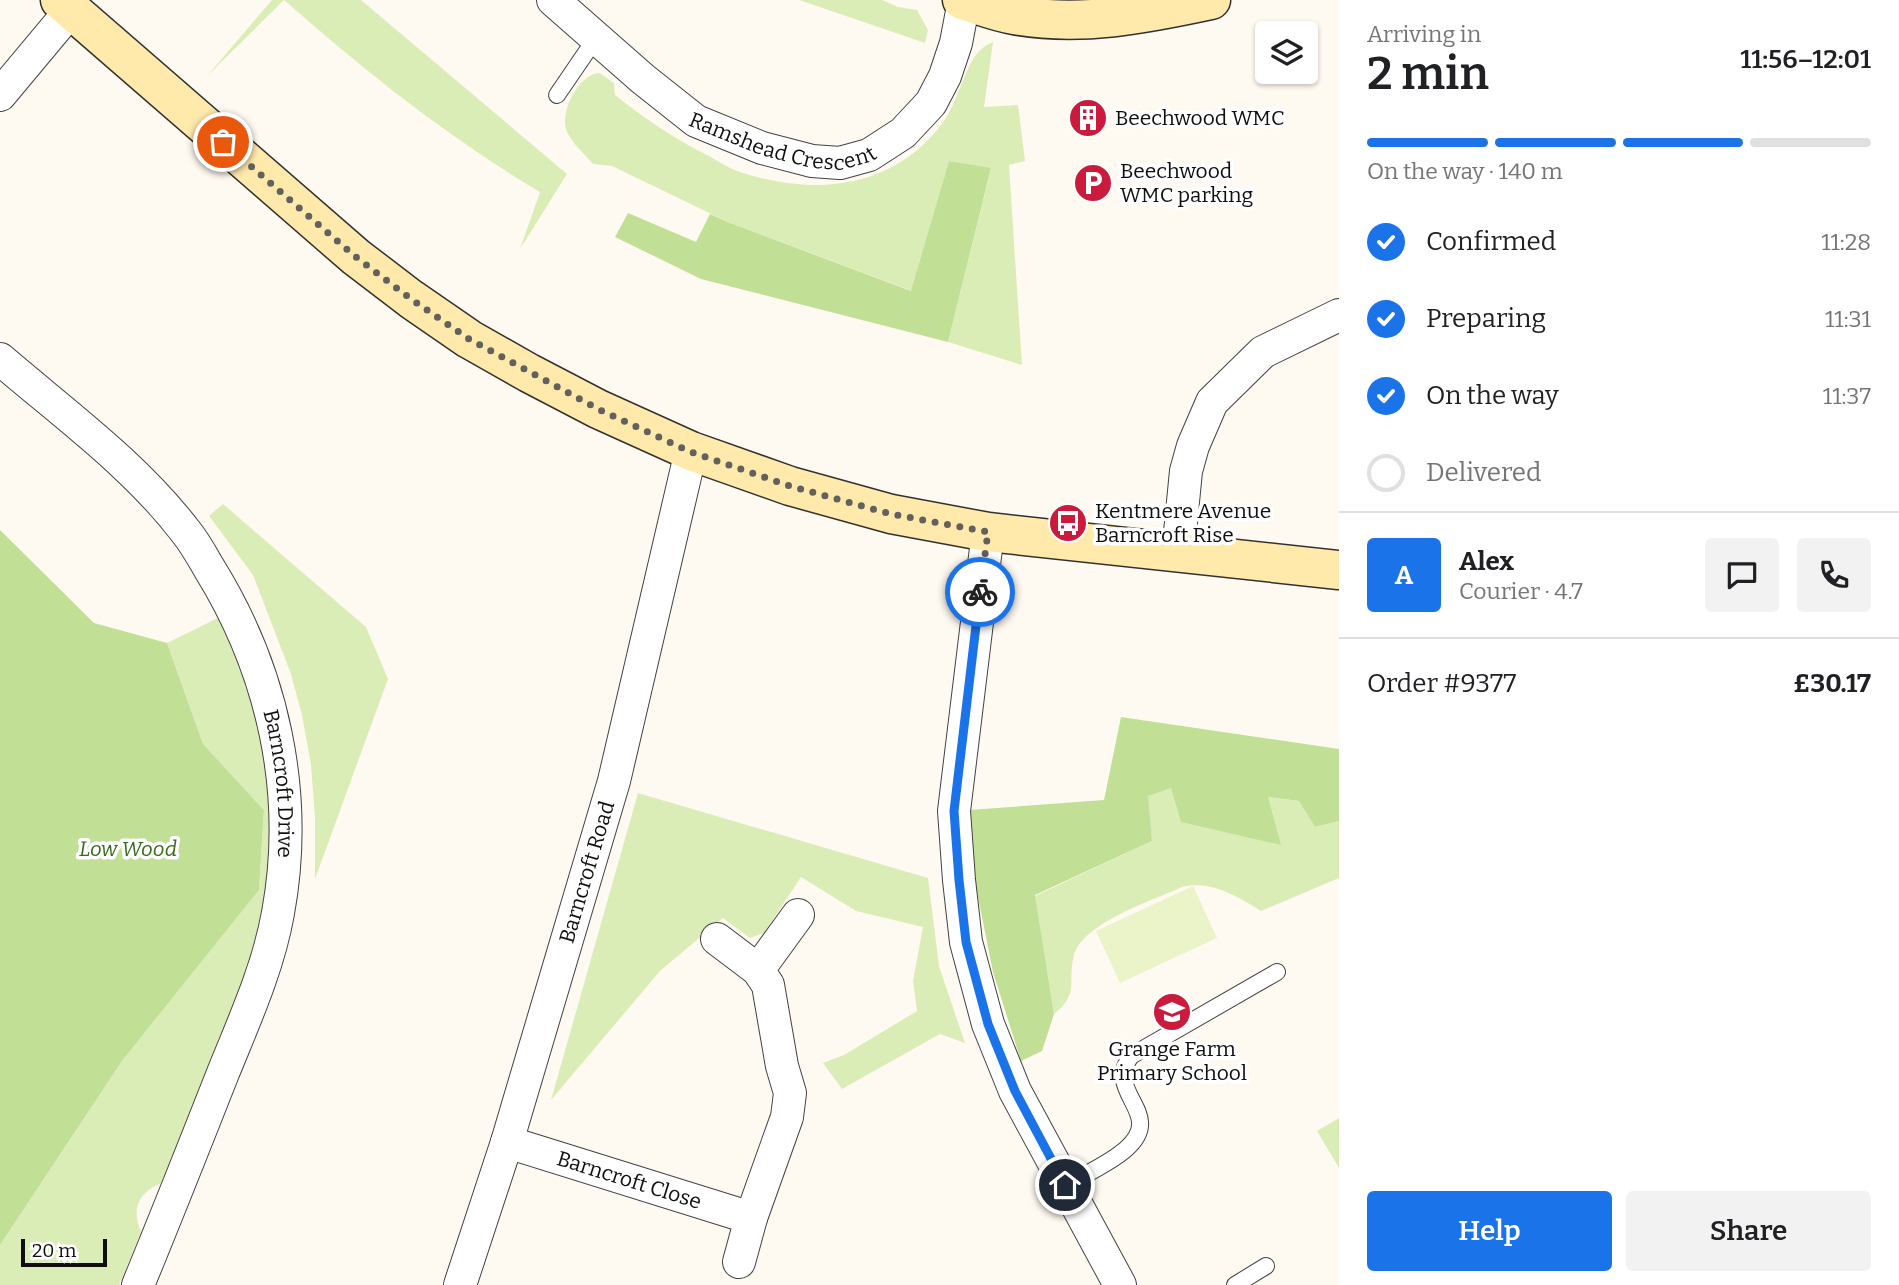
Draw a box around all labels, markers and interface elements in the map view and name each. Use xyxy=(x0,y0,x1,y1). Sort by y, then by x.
text: Arriving in xyxy=(1367,20,1481,48)
map controls xyxy=(1255,21,1318,84)
button: layers xyxy=(1255,21,1318,84)
text: 11:56–12:01 xyxy=(1740,44,1871,75)
text: 2 min xyxy=(1367,46,1489,101)
building icon: Beechwood WMC xyxy=(1067,97,1109,139)
place label: Beechwood WMC xyxy=(1115,105,1285,131)
street label: Ramshead Crescent xyxy=(685,107,882,176)
pin xyxy=(193,112,253,172)
icon: bag xyxy=(204,123,242,161)
text: On the way · 140 m xyxy=(1367,157,1563,185)
place label: Beechwood WMC parking xyxy=(1120,158,1253,208)
parking icon: Beechwood WMC parking xyxy=(1072,162,1114,204)
icon: check xyxy=(1367,223,1405,261)
text: Confirmed xyxy=(1426,226,1556,257)
text: 11:28 xyxy=(1821,228,1871,256)
icon: check xyxy=(1367,300,1405,338)
text: Preparing xyxy=(1426,303,1546,334)
text: 11:31 xyxy=(1825,305,1871,333)
icon: check xyxy=(1367,377,1405,415)
text: On the way xyxy=(1426,380,1559,411)
text: 11:37 xyxy=(1823,382,1871,410)
text: Delivered xyxy=(1426,457,1541,488)
place label: Kentmere Avenue Barncroft Rise xyxy=(1095,498,1271,548)
bus stop icon: Kentmere Avenue Barncroft Rise xyxy=(1047,502,1089,544)
button: chat xyxy=(1705,538,1779,612)
button: phone xyxy=(1797,538,1871,612)
text: Alex xyxy=(1459,546,1514,577)
courier xyxy=(945,557,1015,627)
text: A xyxy=(1395,560,1413,591)
icon: bike xyxy=(961,573,999,611)
text: Courier · 4.7 xyxy=(1459,577,1583,605)
text: Order #9377 xyxy=(1367,668,1516,699)
text: £30.17 xyxy=(1793,668,1871,699)
street label: Barncroft Drive xyxy=(258,707,299,858)
street label: Barncroft Road xyxy=(554,798,620,946)
park label: Low Wood xyxy=(79,836,177,862)
school or university icon: Grange Farm Primary School xyxy=(1151,991,1193,1033)
place label: Grange Farm Primary School xyxy=(1097,1036,1247,1086)
street label: Barncroft Close xyxy=(554,1145,705,1215)
pin xyxy=(1035,1155,1095,1215)
icon: home xyxy=(1046,1166,1084,1204)
button: Help xyxy=(1367,1191,1612,1271)
button: Share xyxy=(1626,1191,1871,1271)
scale bar xyxy=(21,1236,107,1268)
text: 20 m xyxy=(32,1239,76,1262)

